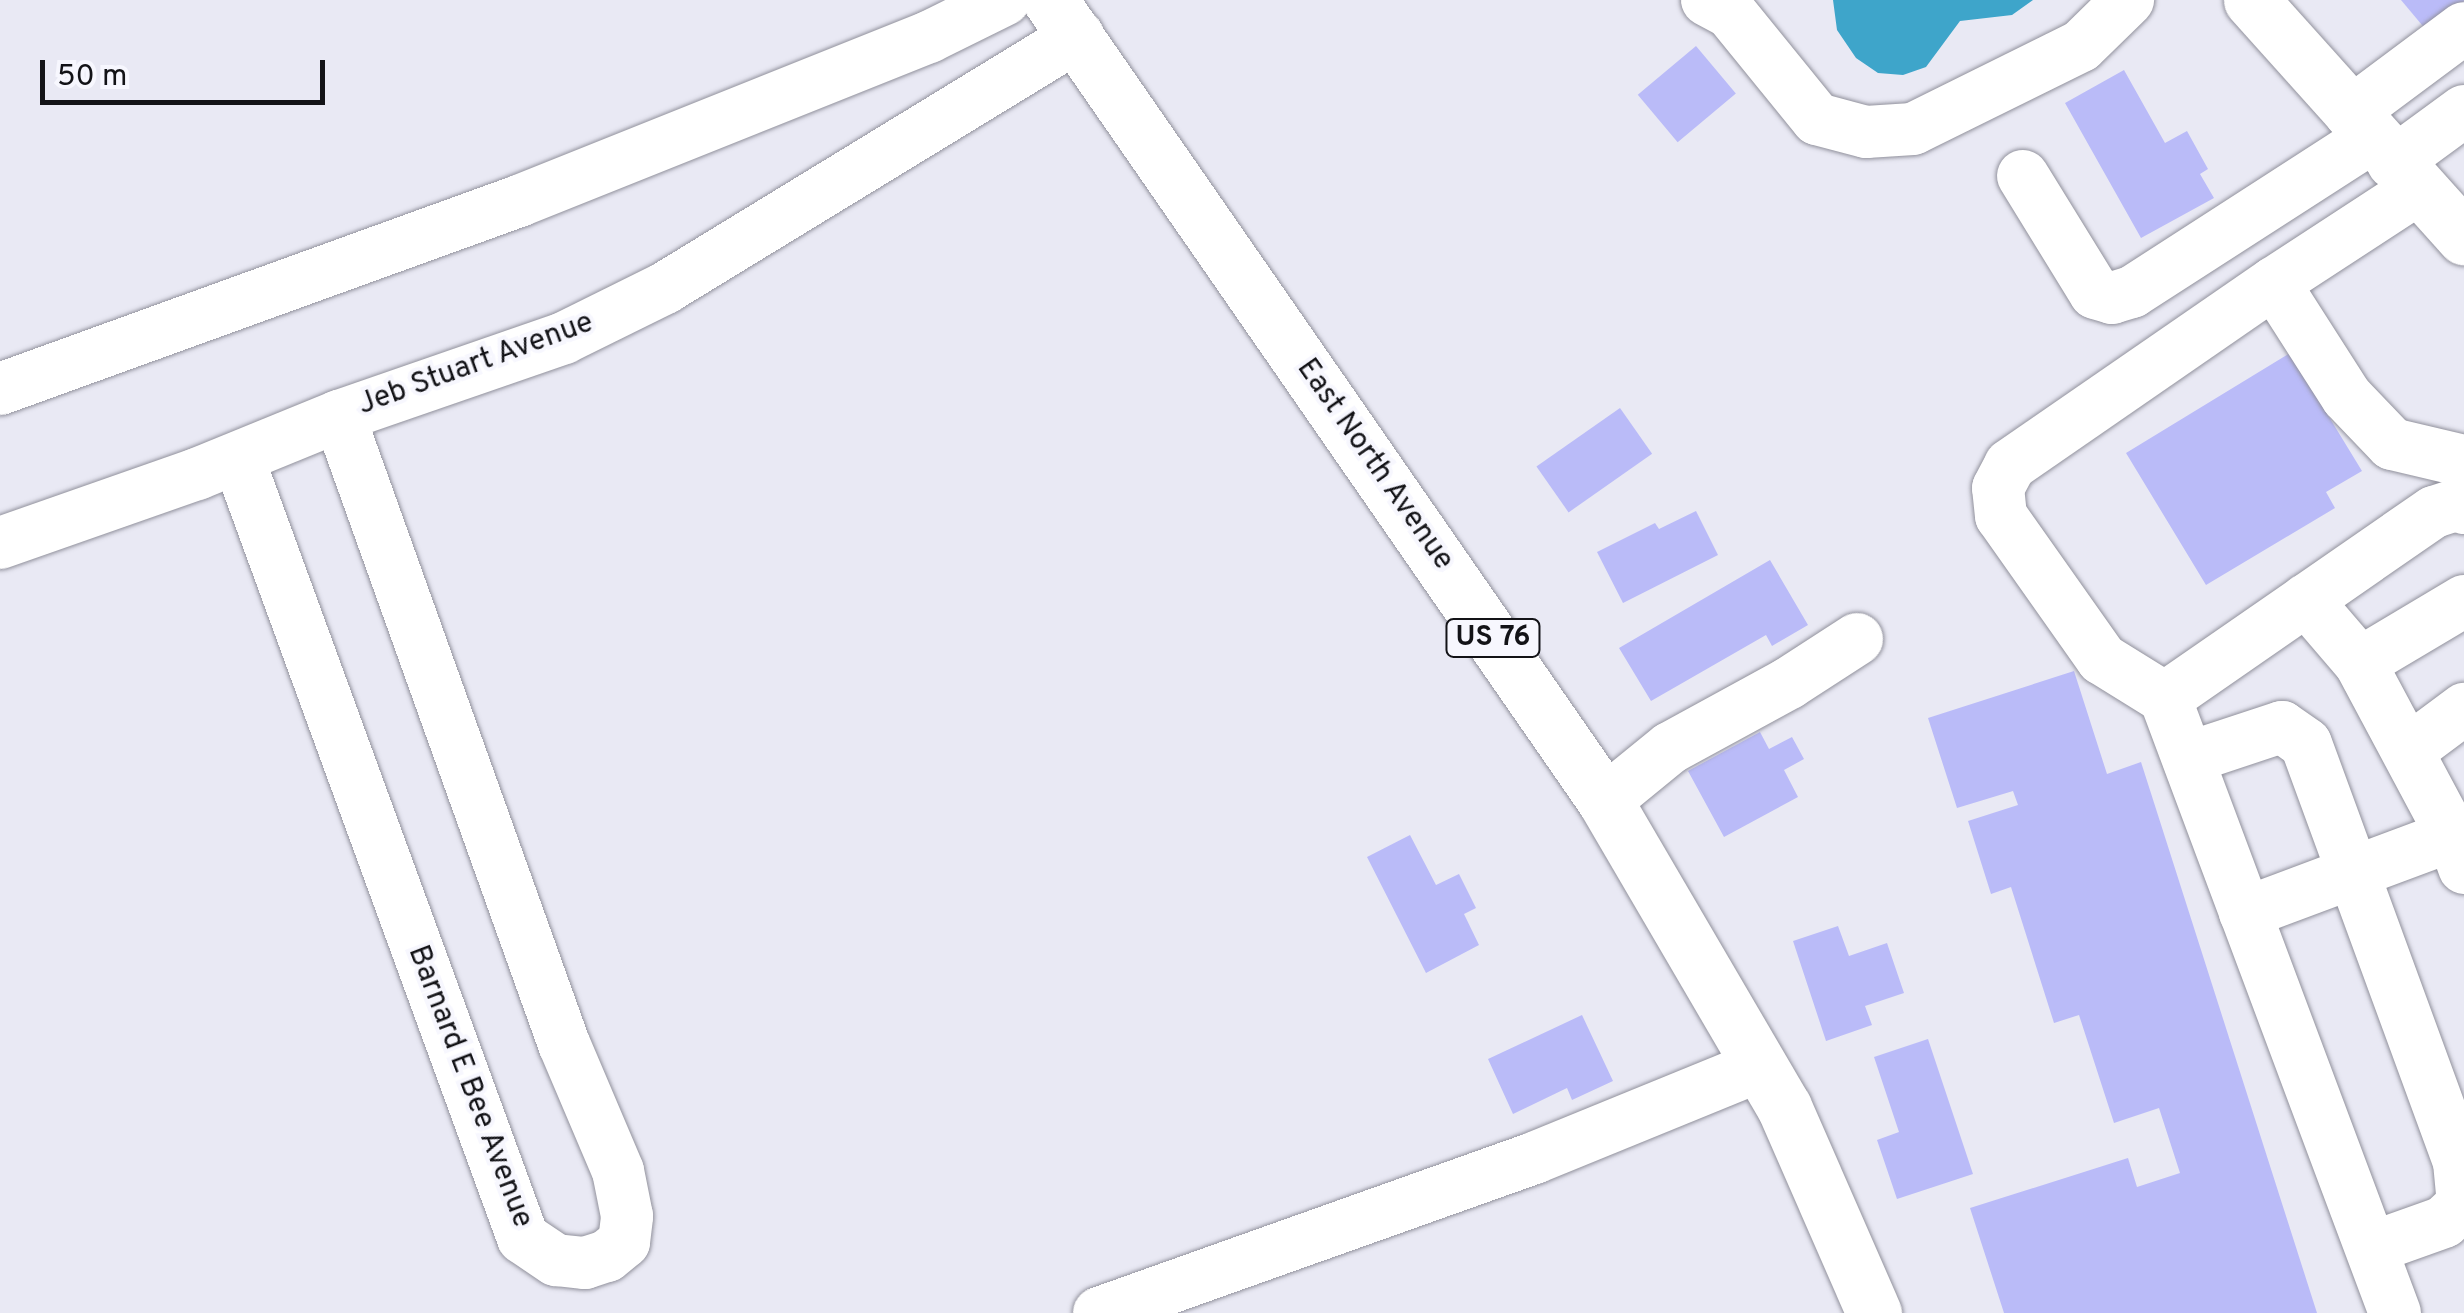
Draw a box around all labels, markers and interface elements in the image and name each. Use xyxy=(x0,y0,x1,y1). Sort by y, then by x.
scale bar xyxy=(45,40,330,102)
text: 50 m xyxy=(57,59,127,96)
street label: Jeb Stuart Avenue xyxy=(353,306,599,424)
street label: East North Avenue xyxy=(1287,352,1461,578)
road number: US 76 xyxy=(1443,615,1543,661)
street label: Barnard E Bee Avenue xyxy=(398,940,540,1234)

